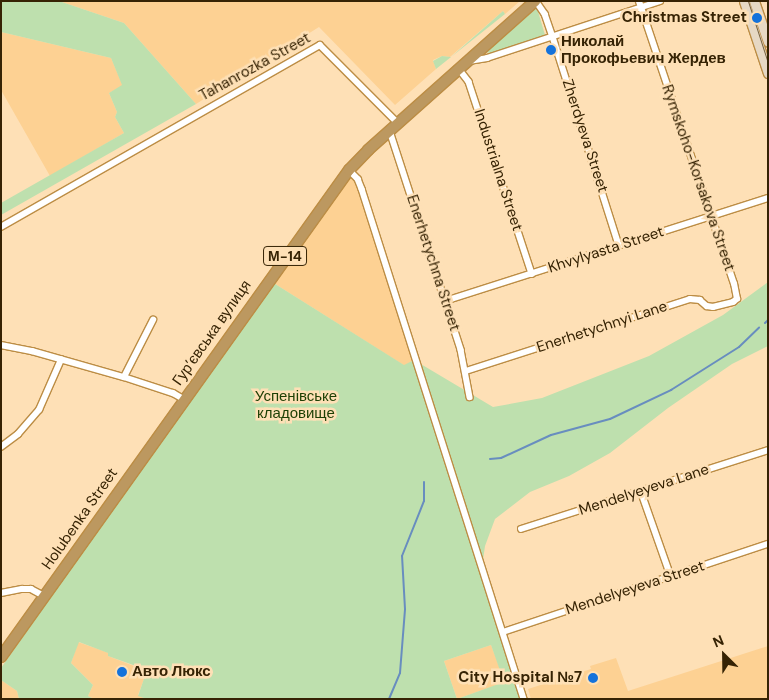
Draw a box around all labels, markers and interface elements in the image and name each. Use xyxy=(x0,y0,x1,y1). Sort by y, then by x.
place label: Christmas Street xyxy=(622,9,747,27)
marker: Christmas Street xyxy=(751,12,763,24)
street label: Tahanrozka Street xyxy=(196,29,314,105)
place label: Николай Прокофьевич Жердев xyxy=(561,32,726,67)
marker: Николай Прокофьевич Жердев xyxy=(545,44,557,56)
street label: Zherdyeva Street xyxy=(558,77,612,195)
street label: Rymskoho-Korsakova Street xyxy=(658,82,738,274)
street label: Industrialna Street xyxy=(470,107,526,233)
street label: Enerhetychna Street xyxy=(402,193,464,333)
street label: Khvylyasta Street xyxy=(546,223,666,277)
road number: М-14 xyxy=(262,245,308,268)
street label: Гур’євська вулиця xyxy=(169,277,255,389)
street label: Enerhetychnyi Lane xyxy=(534,297,670,357)
park label: Успенівське кладовище xyxy=(255,387,337,422)
street label: Mendelyeyeva Lane xyxy=(577,460,711,520)
street label: Holubenka Street xyxy=(38,465,122,573)
street label: Mendelyeyeva Street xyxy=(563,557,707,619)
north arrow xyxy=(699,630,749,680)
text: N xyxy=(710,631,726,651)
place label: Авто Люкс xyxy=(132,663,211,681)
marker: Авто Люкс xyxy=(116,666,128,678)
place label: City Hospital №7 xyxy=(458,669,582,687)
marker: City Hospital №7 xyxy=(586,671,600,685)

